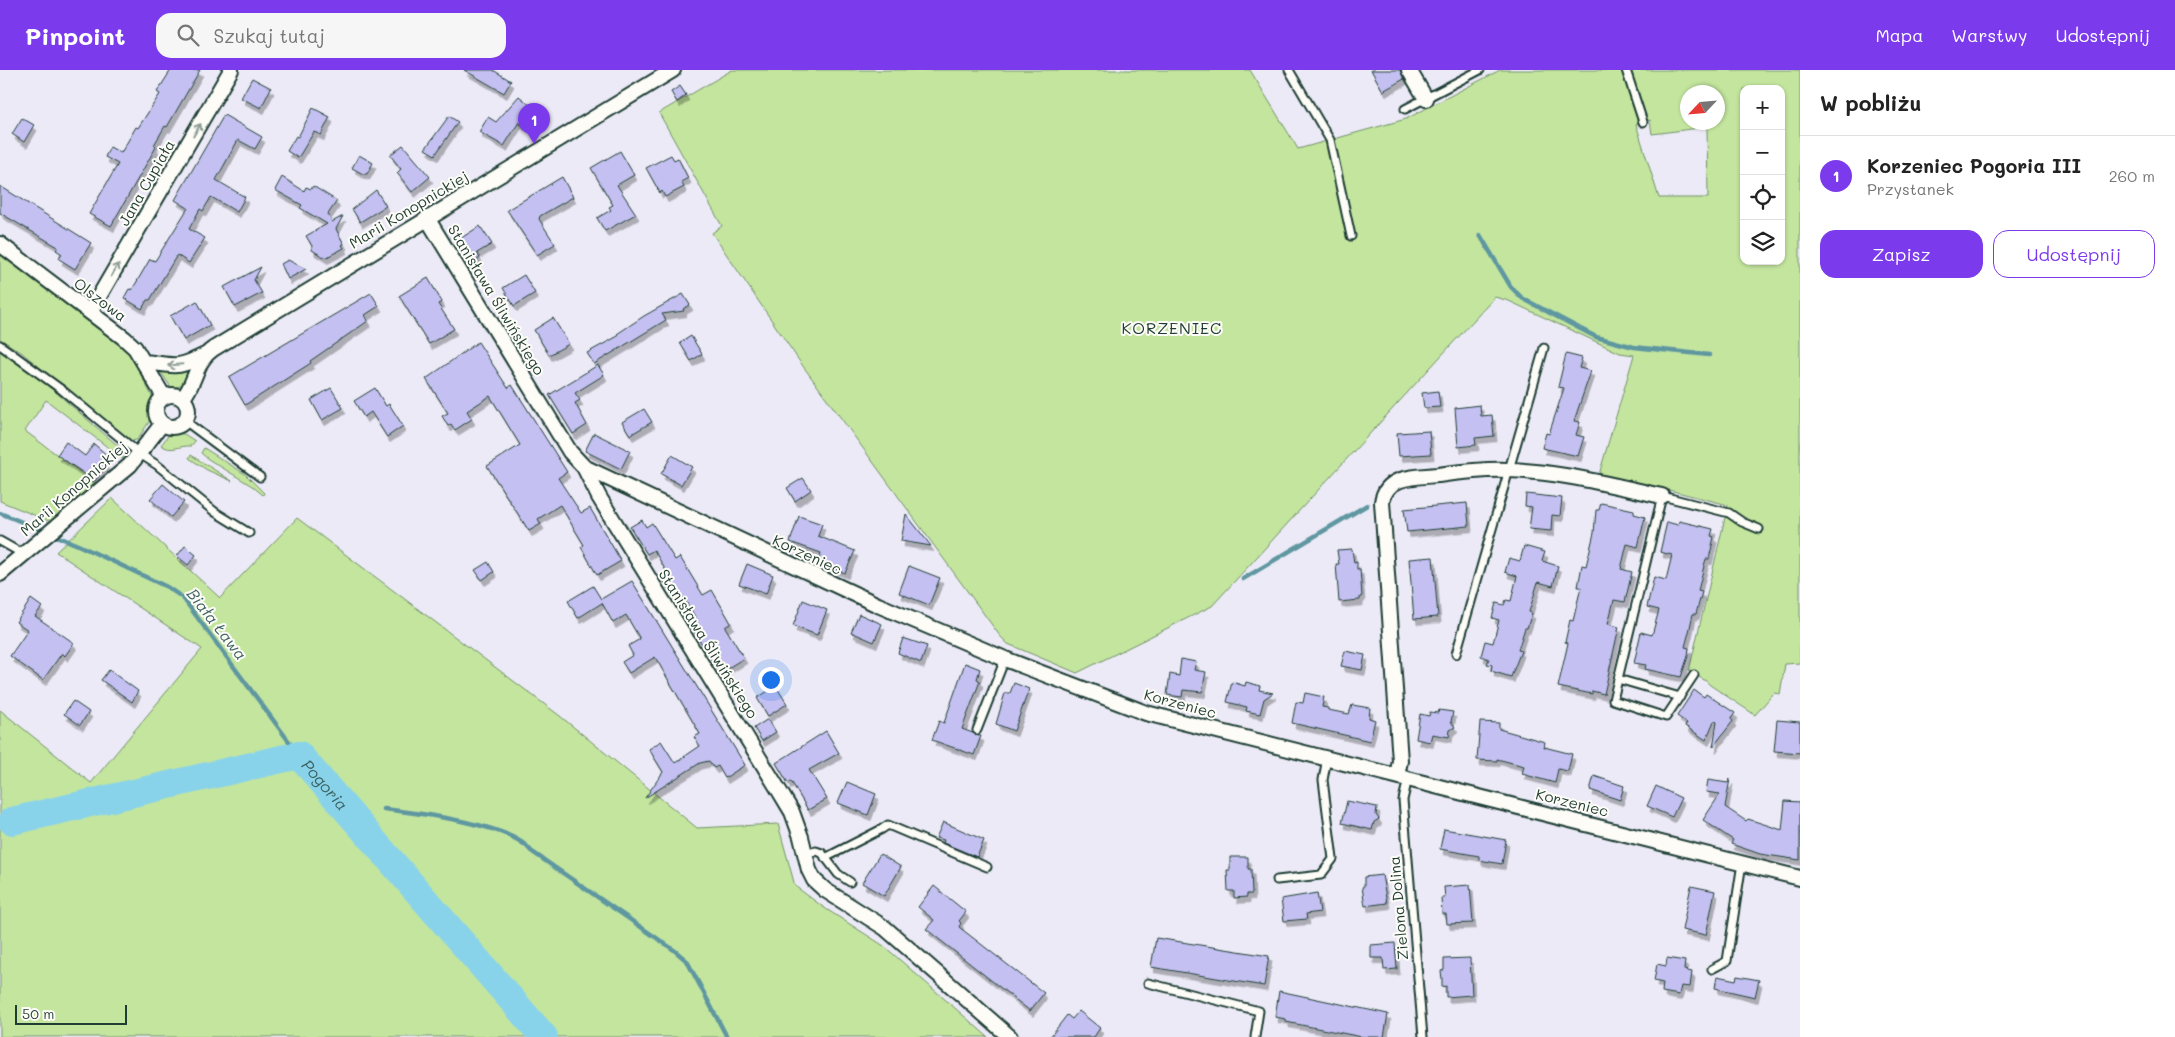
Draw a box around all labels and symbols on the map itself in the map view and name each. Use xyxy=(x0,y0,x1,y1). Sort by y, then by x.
north arrow xyxy=(1680,85,1725,130)
pin: 1 xyxy=(518,103,550,144)
one-way arrow xyxy=(192,123,202,137)
street label: Jana Cupiała xyxy=(113,136,179,229)
street label: Marii Konopnickiej xyxy=(345,166,472,253)
street label: Stanisława Śliwińskiego xyxy=(444,220,550,379)
one-way arrow xyxy=(110,263,120,278)
street label: Olszowa xyxy=(70,273,131,326)
district label: KORZENIEC xyxy=(1122,317,1222,338)
one-way arrow xyxy=(167,360,183,370)
street label: Marii Konopnickiej xyxy=(16,436,131,540)
street label: Korzeniec xyxy=(770,529,845,579)
street label: Stanisława Śliwińskiego xyxy=(655,565,763,722)
water label: Biała Ława xyxy=(183,583,252,664)
your location xyxy=(758,667,784,693)
street label: Korzeniec xyxy=(1142,684,1219,722)
water label: Pogoria xyxy=(297,755,353,814)
street label: Korzeniec xyxy=(1534,783,1611,821)
street label: Zielona Dolina xyxy=(1383,855,1413,961)
scale bar xyxy=(15,1002,128,1025)

